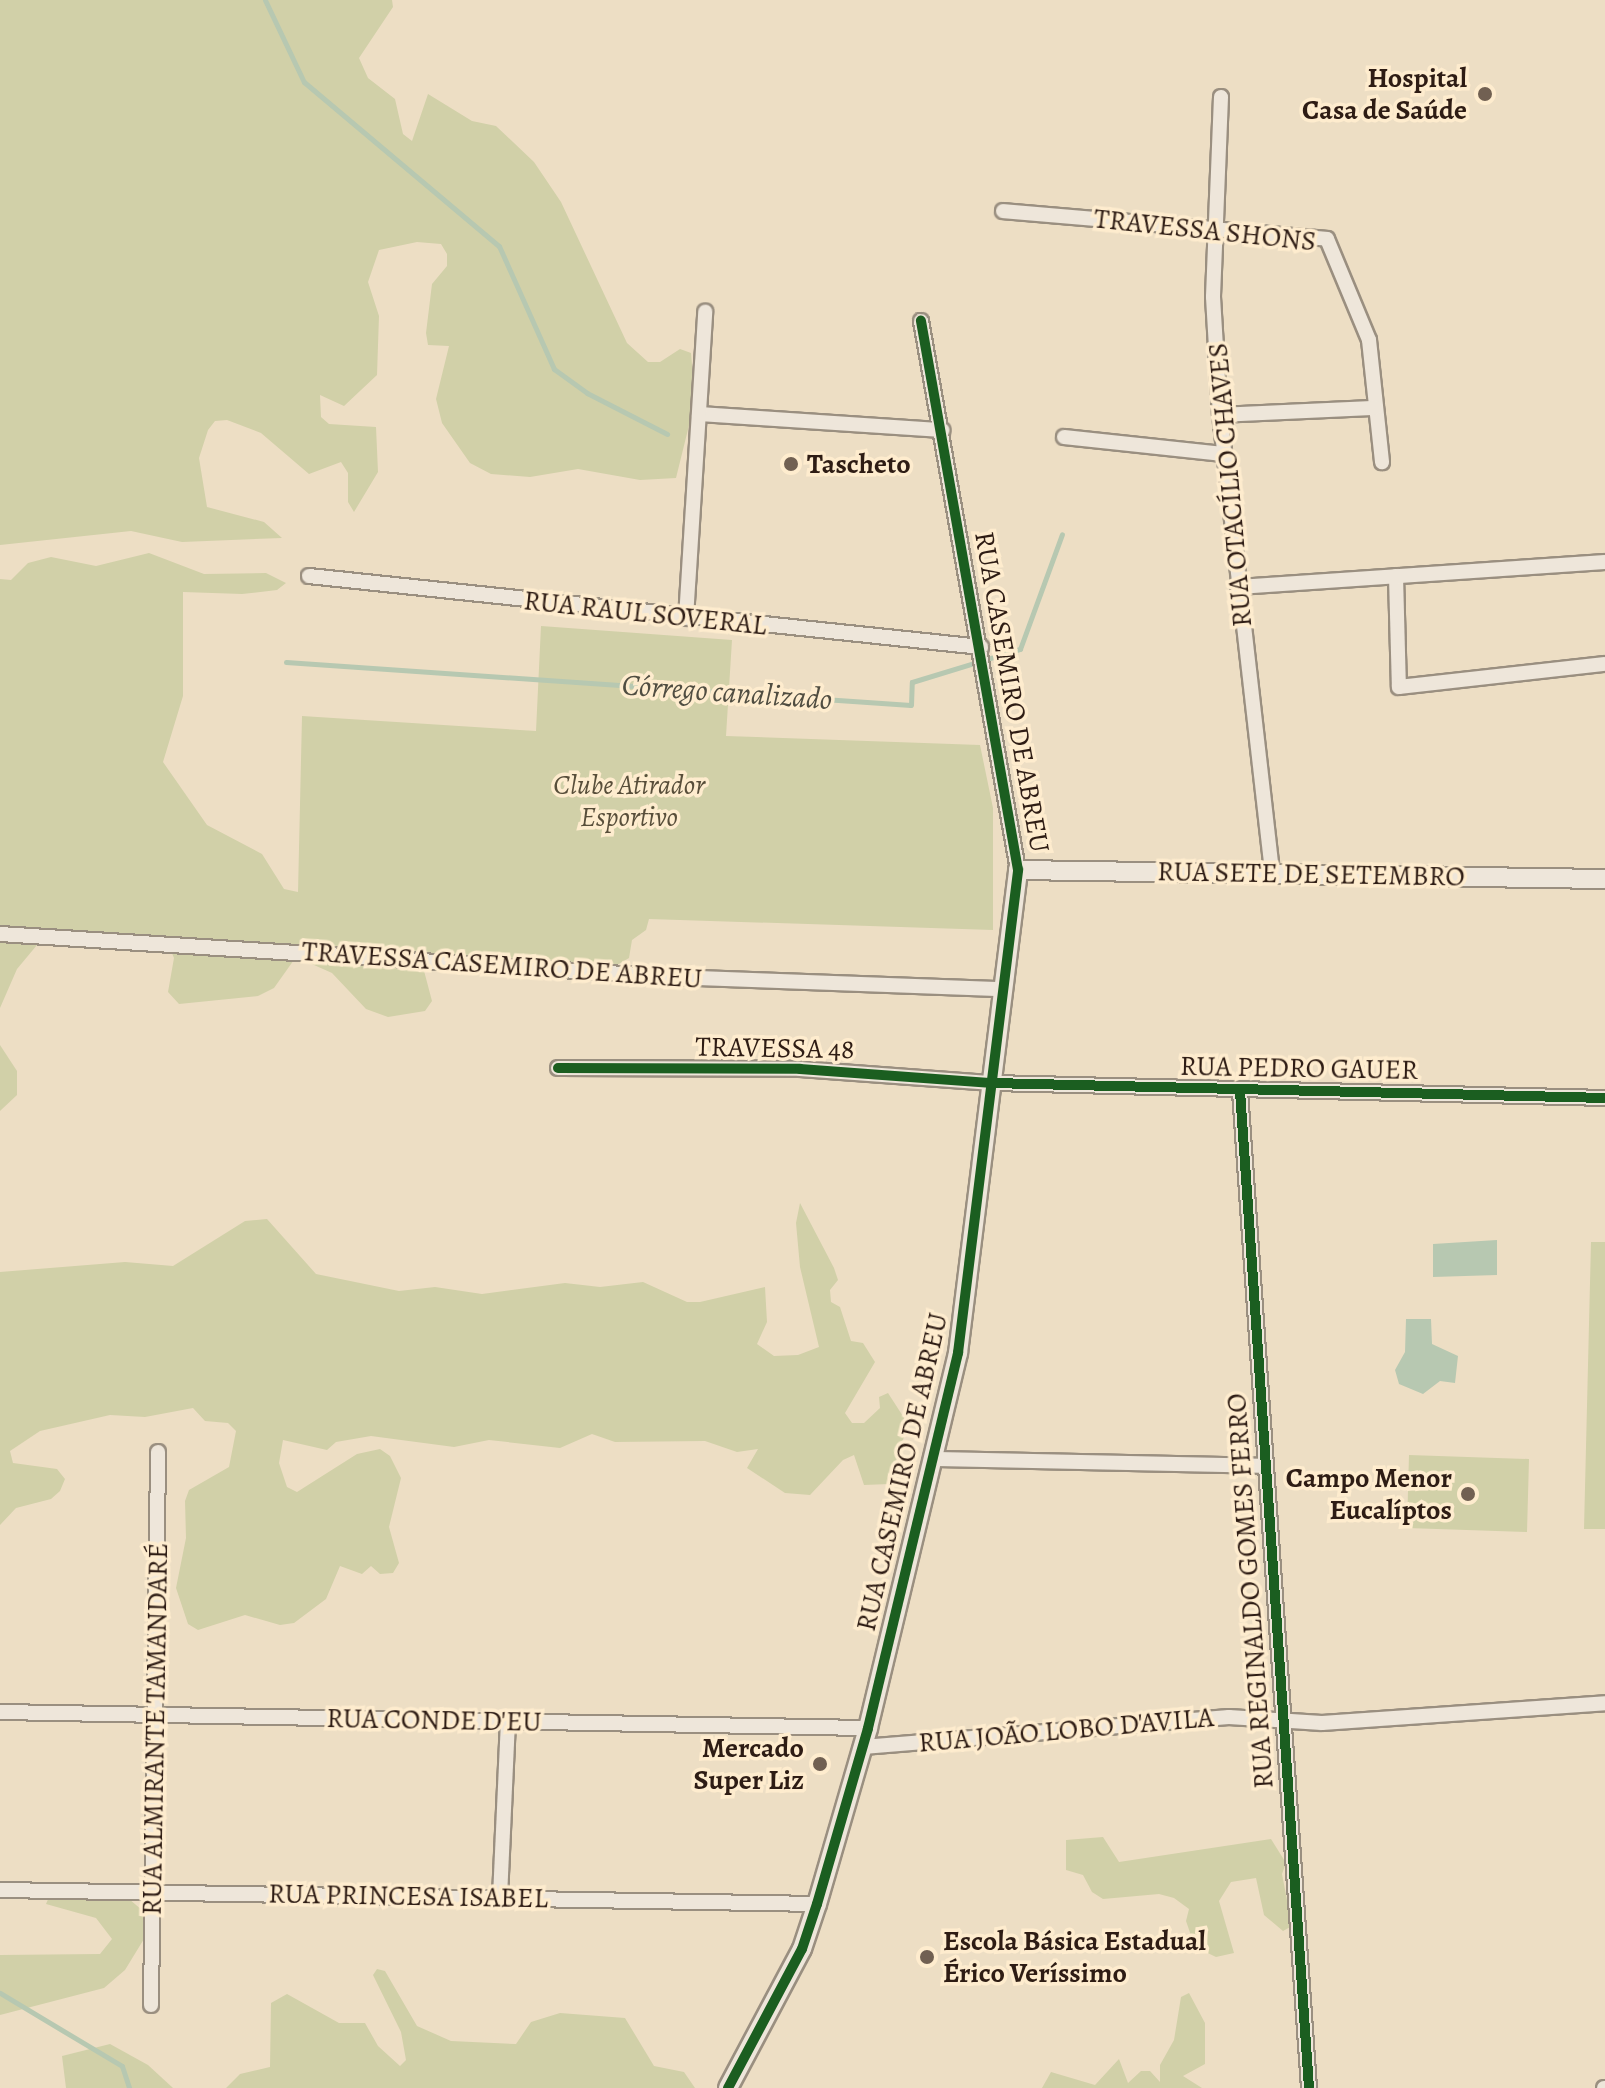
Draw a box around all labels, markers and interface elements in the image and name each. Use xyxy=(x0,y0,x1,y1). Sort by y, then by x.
place label: Hospital Casa de Saúde xyxy=(1302,61,1467,127)
marker: Hospital Casa de Saúde xyxy=(1474,83,1496,105)
street label: TRAVESSA SHONS xyxy=(1092,202,1318,258)
street label: RUA OTACÍLIO CHAVES xyxy=(1201,341,1259,629)
place label: Tascheto xyxy=(807,447,911,481)
marker: Tascheto xyxy=(782,455,800,473)
street label: RUA CASEMIRO DE ABREU xyxy=(967,529,1057,855)
street label: RUA RAUL SOVERAL xyxy=(522,584,768,642)
water label: Córrego canalizado xyxy=(621,667,833,717)
park label: Clube Atirador Esportivo xyxy=(553,768,705,834)
street label: RUA SETE DE SETEMBRO xyxy=(1157,855,1465,893)
street label: TRAVESSA CASEMIRO DE ABREU xyxy=(301,934,703,996)
street label: TRAVESSA 48 xyxy=(695,1030,855,1066)
street label: RUA PEDRO GAUER xyxy=(1180,1049,1418,1087)
street label: RUA CASEMIRO DE ABREU xyxy=(849,1310,955,1634)
street label: RUA REGINALDO GOMES FERRO xyxy=(1219,1392,1281,1790)
place label: Campo Menor Eucalíptos xyxy=(1286,1461,1452,1527)
marker: Campo Menor Eucalíptos xyxy=(1459,1485,1477,1503)
street label: RUA ALMIRANTE TAMANDARÉ xyxy=(135,1542,175,1916)
street label: RUA JOÃO LOBO D'AVILA xyxy=(917,1700,1215,1760)
street label: RUA CONDE D'EU xyxy=(326,1701,542,1739)
place label: Mercado Super Liz xyxy=(693,1731,804,1797)
marker: Mercado Super Liz xyxy=(811,1755,829,1773)
street label: RUA PRINCESA ISABEL xyxy=(268,1877,548,1915)
place label: Escola Básica Estadual Érico Veríssimo xyxy=(943,1924,1206,1990)
marker: Escola Básica Estadual Érico Veríssimo xyxy=(918,1948,936,1966)

